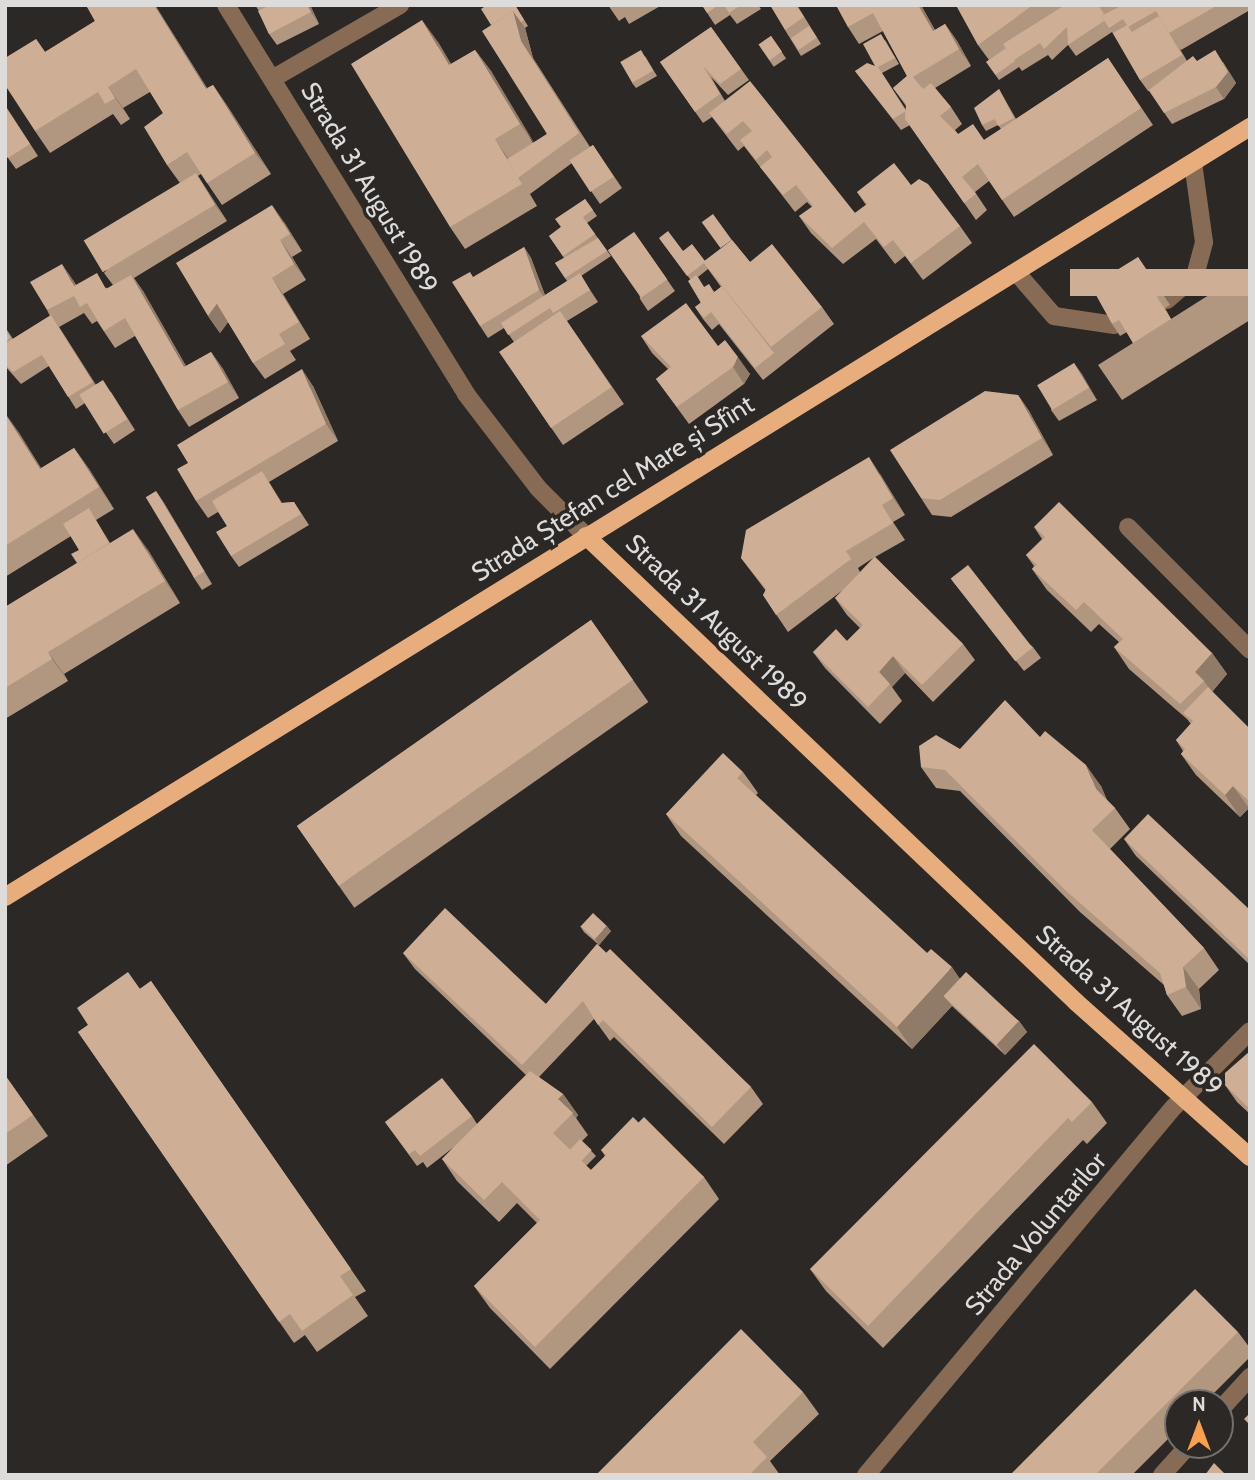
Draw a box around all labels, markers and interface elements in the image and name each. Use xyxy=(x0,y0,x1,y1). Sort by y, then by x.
street label: Strada 31 August 1989 xyxy=(294,77,444,299)
street label: Strada Ștefan cel Mare și Sfînt xyxy=(466,389,760,589)
street label: Strada 31 August 1989 xyxy=(619,528,813,718)
street label: Strada 31 August 1989 xyxy=(1029,919,1229,1103)
street label: Strada Voluntarilor xyxy=(959,1146,1113,1322)
north arrow xyxy=(1164,1389,1234,1459)
text: N xyxy=(1192,1393,1206,1416)

